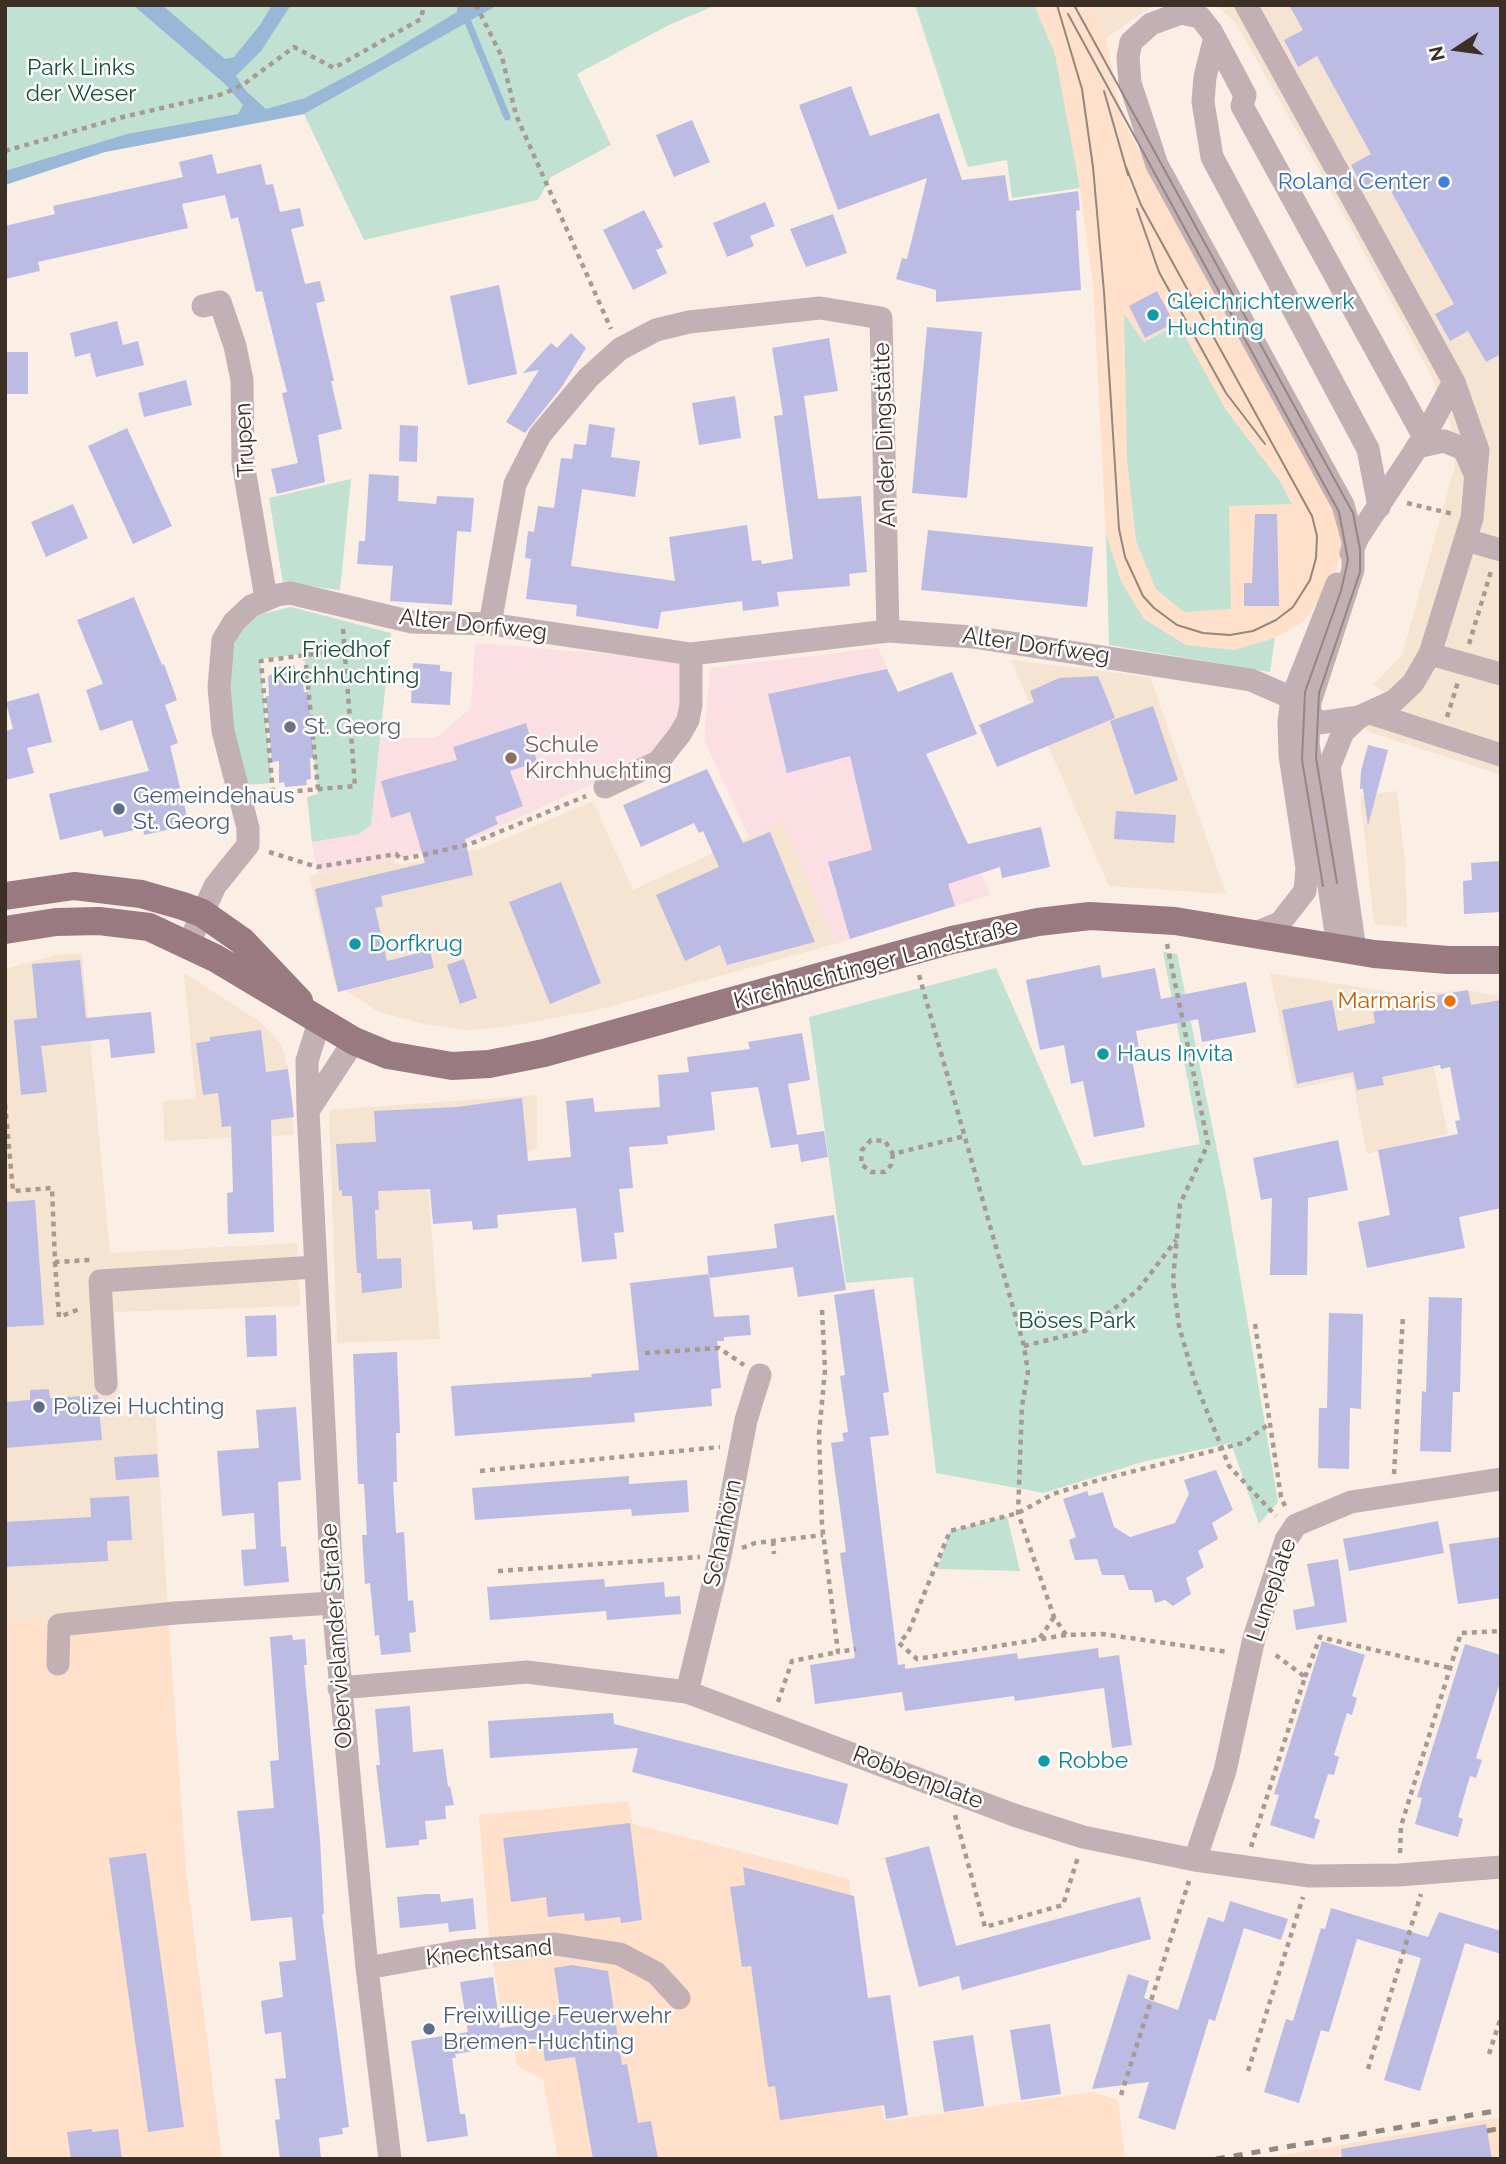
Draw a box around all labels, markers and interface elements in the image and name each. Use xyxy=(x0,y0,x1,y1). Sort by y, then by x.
north arrow xyxy=(1422,14,1492,84)
text: N xyxy=(1424,44,1449,63)
park label: Park Links der Weser xyxy=(26,54,136,108)
place label: Roland Center xyxy=(1278,168,1430,196)
marker: Roland Center xyxy=(1436,174,1452,190)
place label: Gleichrichterwerk Huchting xyxy=(1167,288,1354,342)
marker: Gleichrichterwerk Huchting xyxy=(1145,307,1161,323)
street label: An der Dingstätte xyxy=(868,342,902,528)
street label: Trupen xyxy=(229,402,261,478)
street label: Alter Dorfweg xyxy=(398,604,548,646)
street label: Alter Dorfweg xyxy=(961,622,1111,670)
park label: Friedhof Kirchhuchting xyxy=(273,636,419,690)
place label: St. Georg xyxy=(304,713,401,741)
marker: St. Georg xyxy=(282,719,298,735)
place label: Schule Kirchhuchting xyxy=(525,731,672,785)
marker: Schule Kirchhuchting xyxy=(503,750,519,766)
place label: Gemeindehaus St. Georg xyxy=(133,782,295,836)
marker: Gemeindehaus St. Georg xyxy=(111,801,127,817)
street label: Kirchhuchtinger Landstraße xyxy=(731,913,1021,1015)
place label: Dorfkrug xyxy=(369,930,463,958)
marker: Dorfkrug xyxy=(347,936,363,952)
place label: Marmaris xyxy=(1337,987,1436,1015)
marker: Marmaris xyxy=(1442,993,1458,1009)
place label: Haus Invita xyxy=(1117,1040,1233,1068)
marker: Haus Invita xyxy=(1095,1046,1111,1062)
park label: Böses Park xyxy=(1018,1307,1136,1335)
place label: Polizei Huchting xyxy=(53,1393,224,1421)
marker: Polizei Huchting xyxy=(31,1399,47,1415)
street label: Scharhörn xyxy=(698,1477,748,1589)
street label: Obervielander Straße xyxy=(315,1522,359,1750)
street label: Luneplate xyxy=(1241,1535,1303,1645)
street label: Robbenplate xyxy=(849,1740,987,1816)
place label: Robbe xyxy=(1058,1747,1128,1775)
marker: Robbe xyxy=(1036,1753,1052,1769)
street label: Knechtsand xyxy=(425,1934,553,1972)
place label: Freiwillige Feuerwehr Bremen-Huchting xyxy=(443,2002,671,2056)
marker: Freiwillige Feuerwehr Bremen-Huchting xyxy=(421,2021,437,2037)

